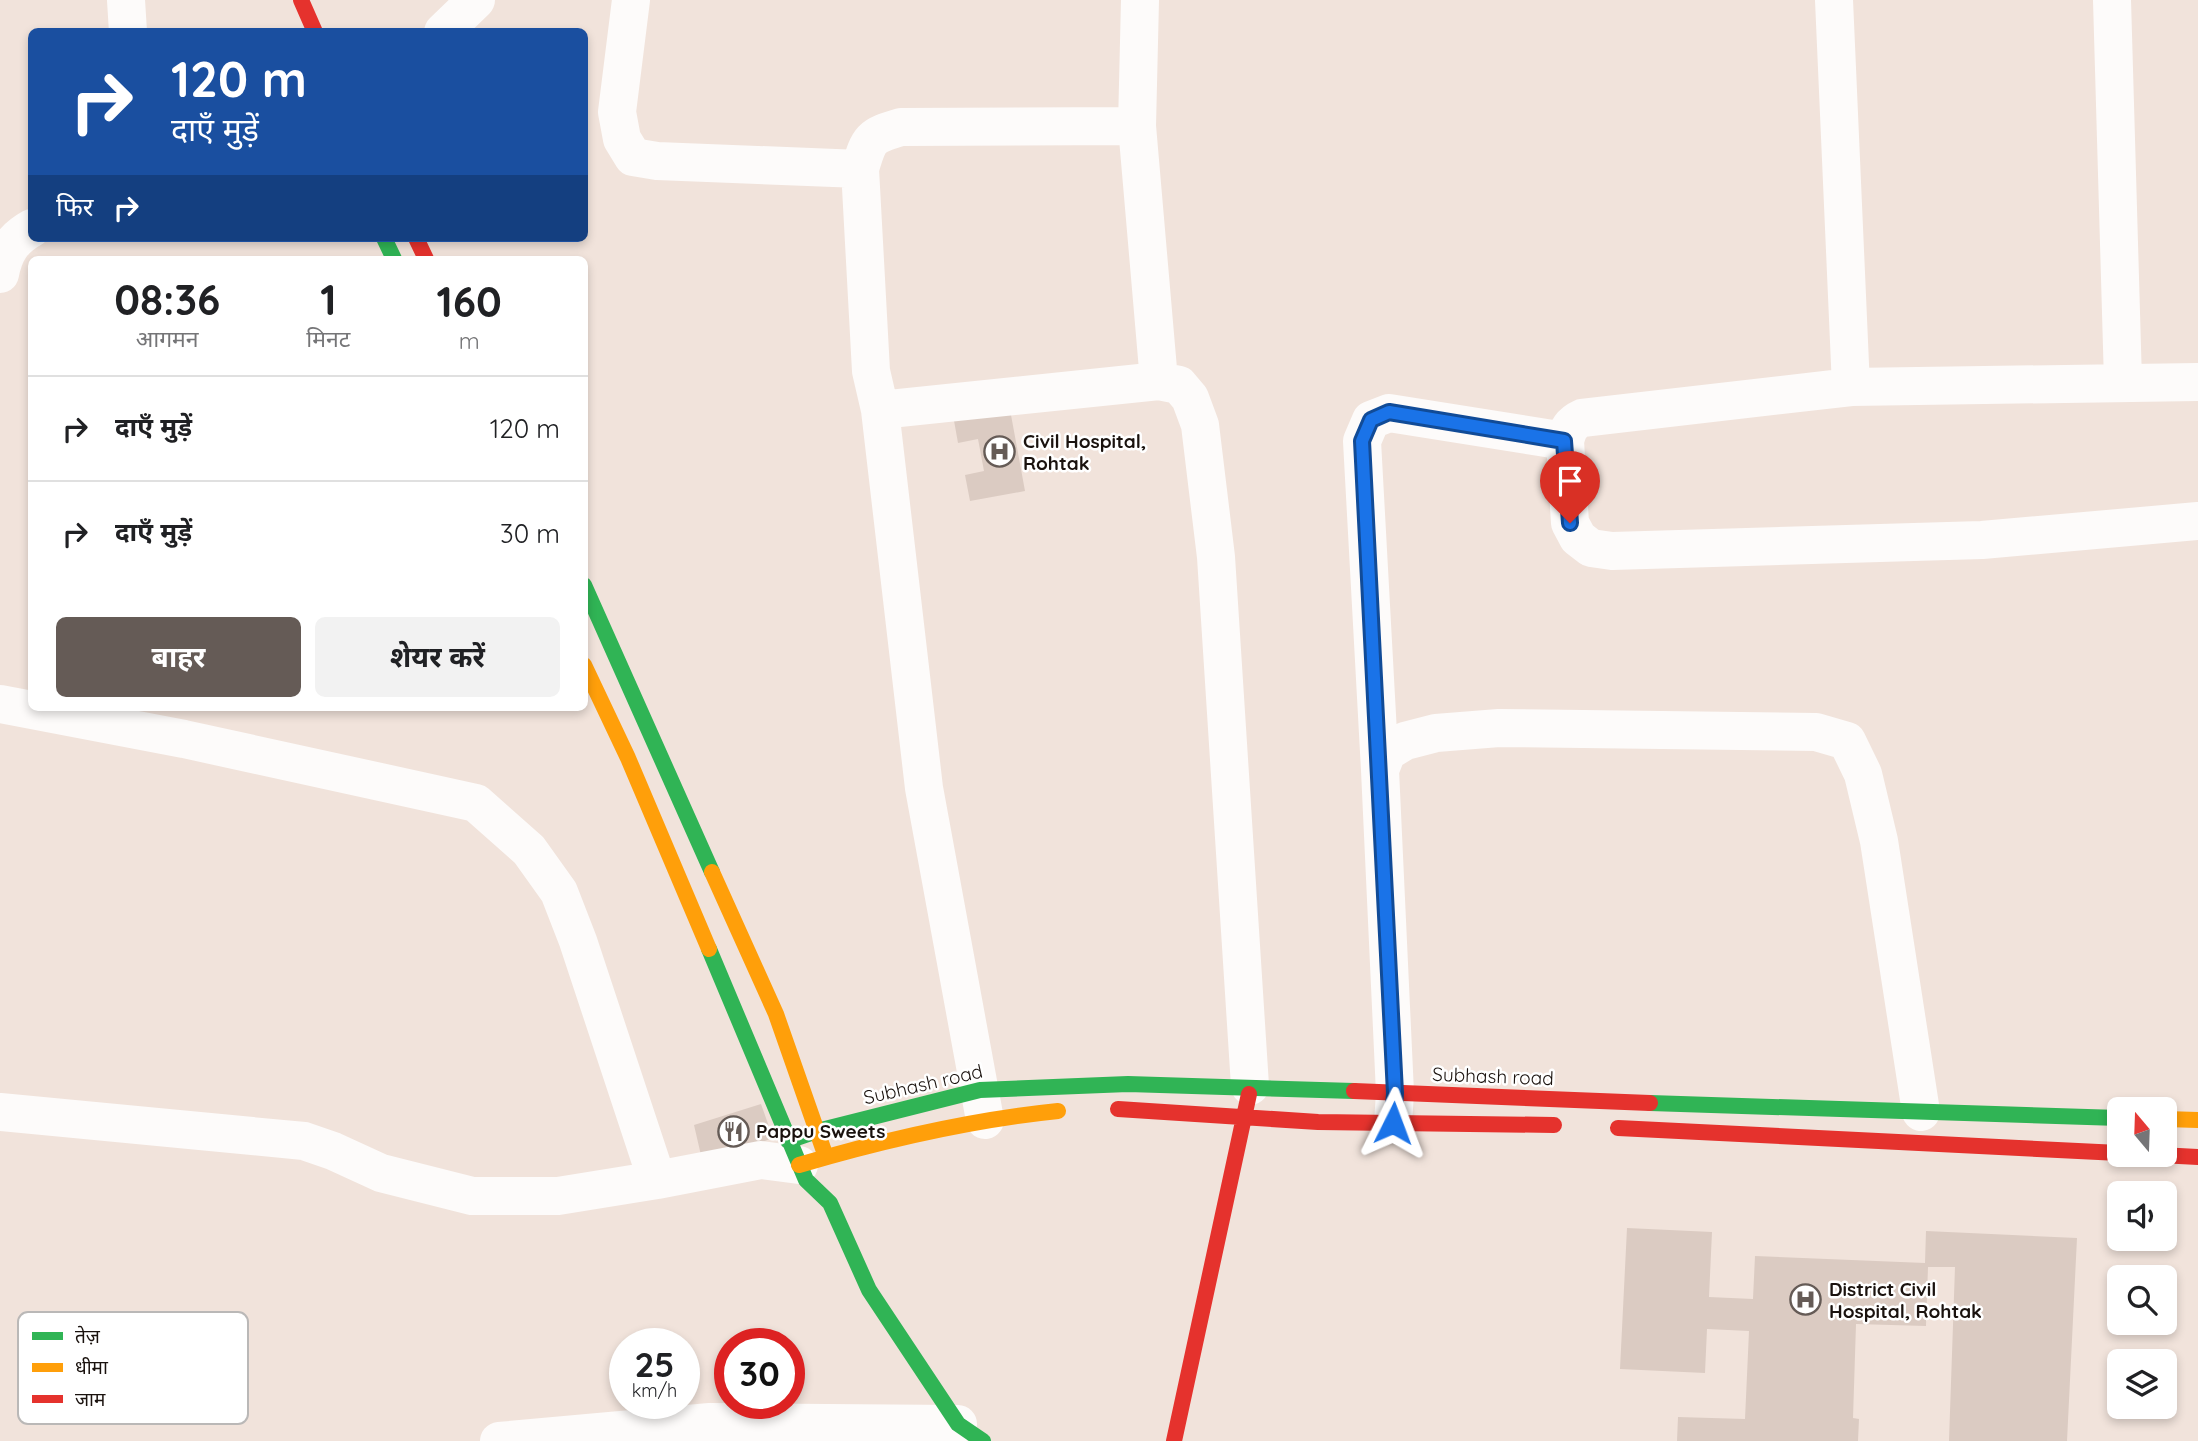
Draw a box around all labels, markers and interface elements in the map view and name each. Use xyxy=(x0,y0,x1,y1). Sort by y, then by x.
text: 120 m xyxy=(171,48,307,109)
icon: right xyxy=(56,56,147,147)
text: दाएँ मुड़ें xyxy=(171,109,259,149)
icon: right xyxy=(107,189,145,227)
text: फिर xyxy=(56,190,93,223)
text: 08:36 xyxy=(114,273,220,326)
text: 1 xyxy=(320,273,337,326)
text: 160 xyxy=(437,275,502,328)
text: आगमन xyxy=(136,324,199,353)
text: मिनट xyxy=(306,324,350,353)
text: m xyxy=(459,326,480,355)
icon: right xyxy=(56,410,94,448)
text: दाएँ मुड़ें xyxy=(115,410,192,443)
text: 120 m xyxy=(490,412,560,445)
place label: Civil Hospital, Rohtak xyxy=(1023,429,1146,475)
hospital icon: Civil Hospital, Rohtak xyxy=(983,435,1017,469)
pin xyxy=(1540,451,1600,523)
icon: arrive xyxy=(1551,462,1589,500)
icon: right xyxy=(56,515,94,553)
text: दाएँ मुड़ें xyxy=(115,515,192,548)
text: 30 m xyxy=(500,517,560,550)
button: बाहर xyxy=(56,617,301,697)
button: शेयर करें xyxy=(315,617,560,697)
street label: Subhash road xyxy=(861,1059,985,1109)
street label: Subhash road xyxy=(1432,1062,1554,1090)
position arrow xyxy=(1356,1086,1430,1160)
north arrow xyxy=(2107,1097,2177,1167)
map controls xyxy=(2107,1097,2177,1419)
restaurant icon: Pappu Sweets xyxy=(716,1114,750,1148)
place label: Pappu Sweets xyxy=(756,1119,885,1143)
button: sound xyxy=(2107,1181,2177,1251)
button: search xyxy=(2107,1265,2177,1335)
place label: District Civil Hospital, Rohtak xyxy=(1829,1277,1982,1323)
hospital icon: District Civil Hospital, Rohtak xyxy=(1789,1283,1823,1317)
legend xyxy=(18,1312,248,1424)
text: तेज़ xyxy=(75,1324,101,1348)
speed limit sign: 30 xyxy=(714,1328,805,1419)
text: 25 xyxy=(634,1342,675,1386)
button: layers xyxy=(2107,1349,2177,1419)
text: धीमा xyxy=(75,1355,109,1379)
text: km/h xyxy=(632,1379,677,1402)
text: जाम xyxy=(75,1387,106,1411)

